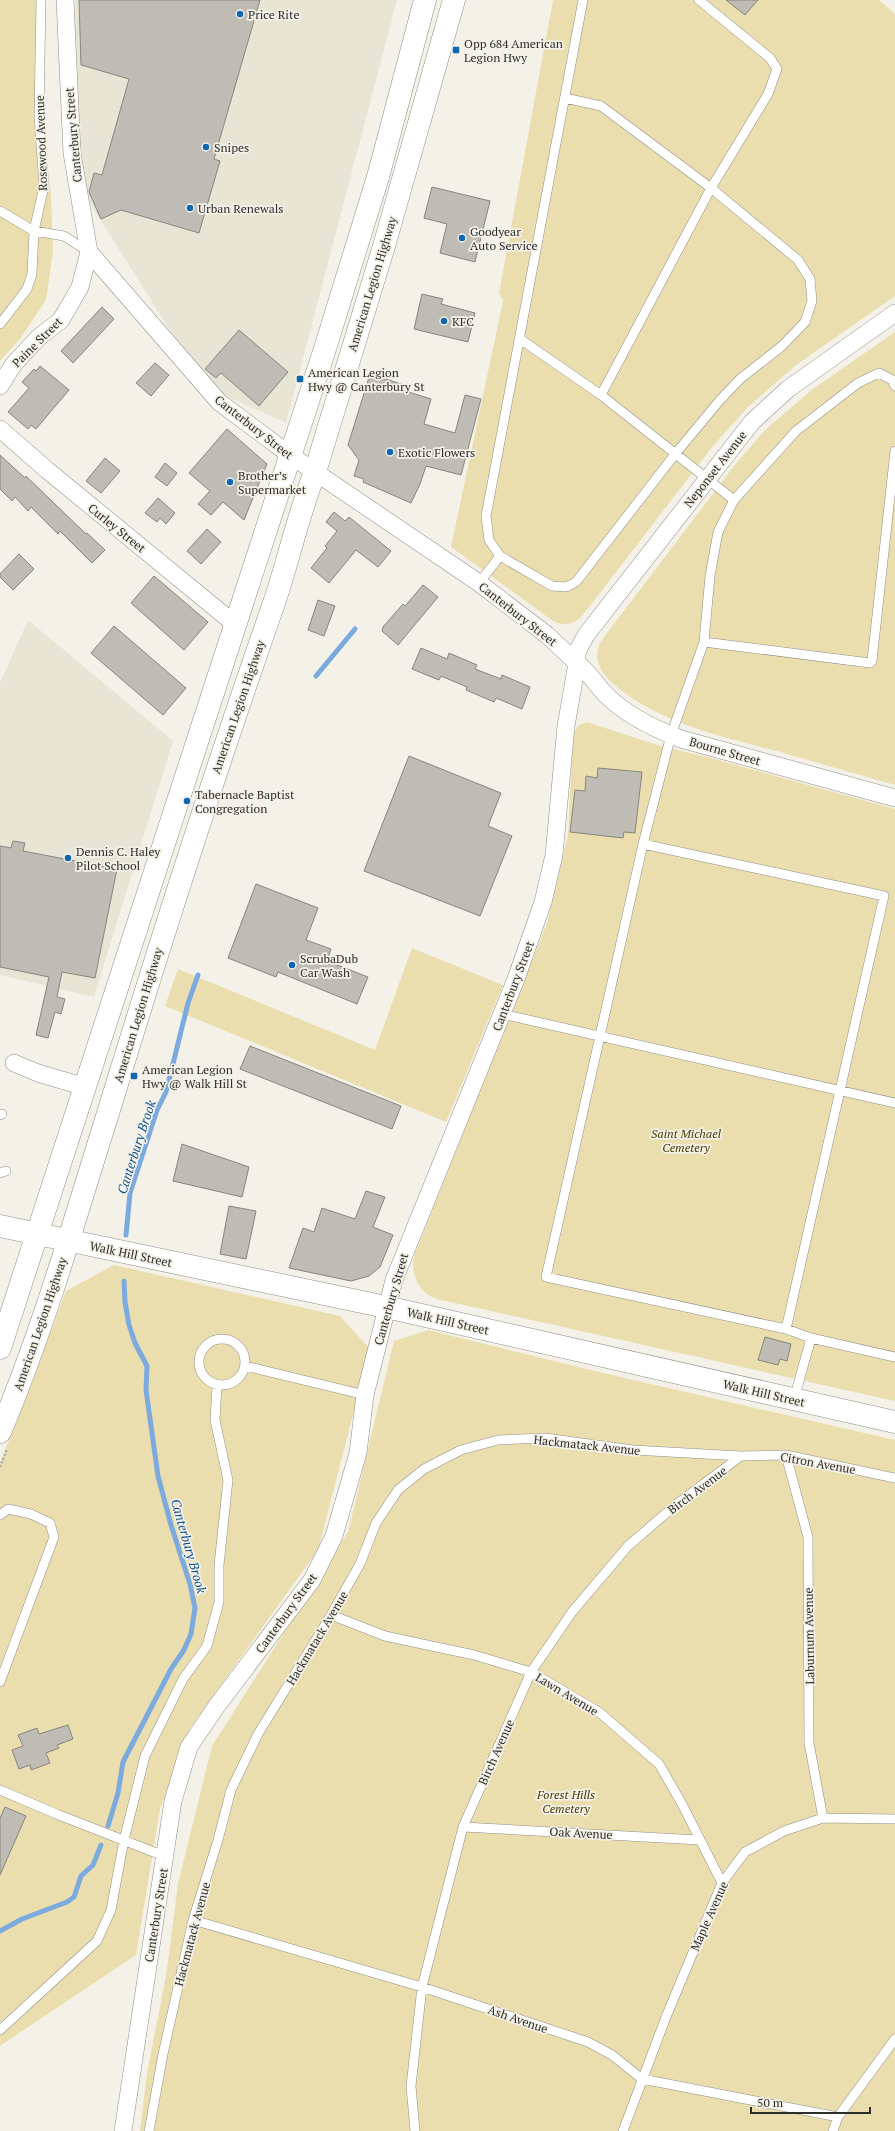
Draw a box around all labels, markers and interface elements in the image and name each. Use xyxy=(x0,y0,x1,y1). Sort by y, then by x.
place label: Price Rite xyxy=(248,7,299,22)
marker: Price Rite xyxy=(235,9,245,19)
place label: Opp 684 American Legion Hwy xyxy=(464,36,563,65)
marker: Opp 684 American Legion Hwy xyxy=(451,45,461,55)
street label: Canterbury Street xyxy=(61,86,85,183)
street label: Rosewood Avenue xyxy=(32,95,50,191)
place label: Snipes xyxy=(214,140,249,155)
marker: Snipes xyxy=(201,142,211,152)
place label: Urban Renewals xyxy=(198,201,284,216)
marker: Urban Renewals xyxy=(185,203,195,213)
street label: American Legion Highway xyxy=(344,214,400,353)
place label: Goodyear Auto Service xyxy=(470,224,537,253)
marker: Goodyear Auto Service xyxy=(457,233,467,243)
street label: Paine Street xyxy=(9,313,66,370)
place label: KFC xyxy=(452,314,474,329)
marker: KFC xyxy=(439,316,449,326)
place label: American Legion Hwy @ Canterbury St xyxy=(308,365,425,394)
marker: American Legion Hwy @ Canterbury St xyxy=(295,374,305,384)
street label: Canterbury Street xyxy=(212,392,297,463)
street label: Neponset Avenue xyxy=(680,428,750,510)
place label: Exotic Flowers xyxy=(398,445,475,460)
marker: Exotic Flowers xyxy=(385,447,395,457)
place label: Brother’s Supermarket xyxy=(238,468,307,497)
marker: Brother’s Supermarket xyxy=(225,477,235,487)
street label: Curley Street xyxy=(85,500,149,556)
street label: Canterbury Street xyxy=(476,579,561,650)
street label: American Legion Highway xyxy=(208,637,268,776)
street label: Bourne Street xyxy=(688,734,763,769)
place label: Tabernacle Baptist Congregation xyxy=(195,787,295,816)
marker: Tabernacle Baptist Congregation xyxy=(182,796,192,806)
place label: Dennis C. Haley Pilot School xyxy=(76,844,161,873)
marker: Dennis C. Haley Pilot School xyxy=(63,853,73,863)
street label: Canterbury Street xyxy=(489,938,537,1033)
street label: American Legion Highway xyxy=(110,945,166,1084)
place label: ScrubaDub Car Wash xyxy=(300,951,359,980)
marker: ScrubaDub Car Wash xyxy=(287,960,297,970)
place label: American Legion Hwy @ Walk Hill St xyxy=(142,1062,248,1091)
marker: American Legion Hwy @ Walk Hill St xyxy=(129,1071,139,1081)
water label: Canterbury Brook xyxy=(112,1097,160,1196)
park label: Saint Michael Cemetery xyxy=(651,1126,722,1155)
street label: Walk Hill Street xyxy=(88,1238,174,1270)
street label: Canterbury Street xyxy=(371,1251,411,1347)
street label: American Legion Highway xyxy=(10,1254,70,1393)
street label: Walk Hill Street xyxy=(406,1304,491,1338)
street label: Walk Hill Street xyxy=(722,1376,807,1410)
street label: Hackmatack Avenue xyxy=(533,1432,641,1458)
street label: Citron Avenue xyxy=(779,1449,857,1477)
street label: Birch Avenue xyxy=(664,1463,730,1517)
water label: Canterbury Brook xyxy=(167,1497,211,1596)
street label: Canterbury Street xyxy=(252,1570,320,1656)
street label: Laburnum Avenue xyxy=(801,1587,817,1685)
street label: Hackmatack Avenue xyxy=(283,1588,351,1688)
street label: Lawn Avenue xyxy=(533,1669,601,1719)
street label: Birch Avenue xyxy=(475,1717,517,1787)
park label: Forest Hills Cemetery xyxy=(536,1787,595,1816)
street label: Oak Avenue xyxy=(549,1824,613,1842)
street label: Canterbury Street xyxy=(141,1866,171,1963)
street label: Maple Avenue xyxy=(687,1879,731,1953)
street label: Hackmatack Avenue xyxy=(171,1880,213,1988)
street label: Ash Avenue xyxy=(486,2002,550,2036)
scale bar xyxy=(751,2089,870,2115)
text: 50 m xyxy=(757,2095,784,2110)

